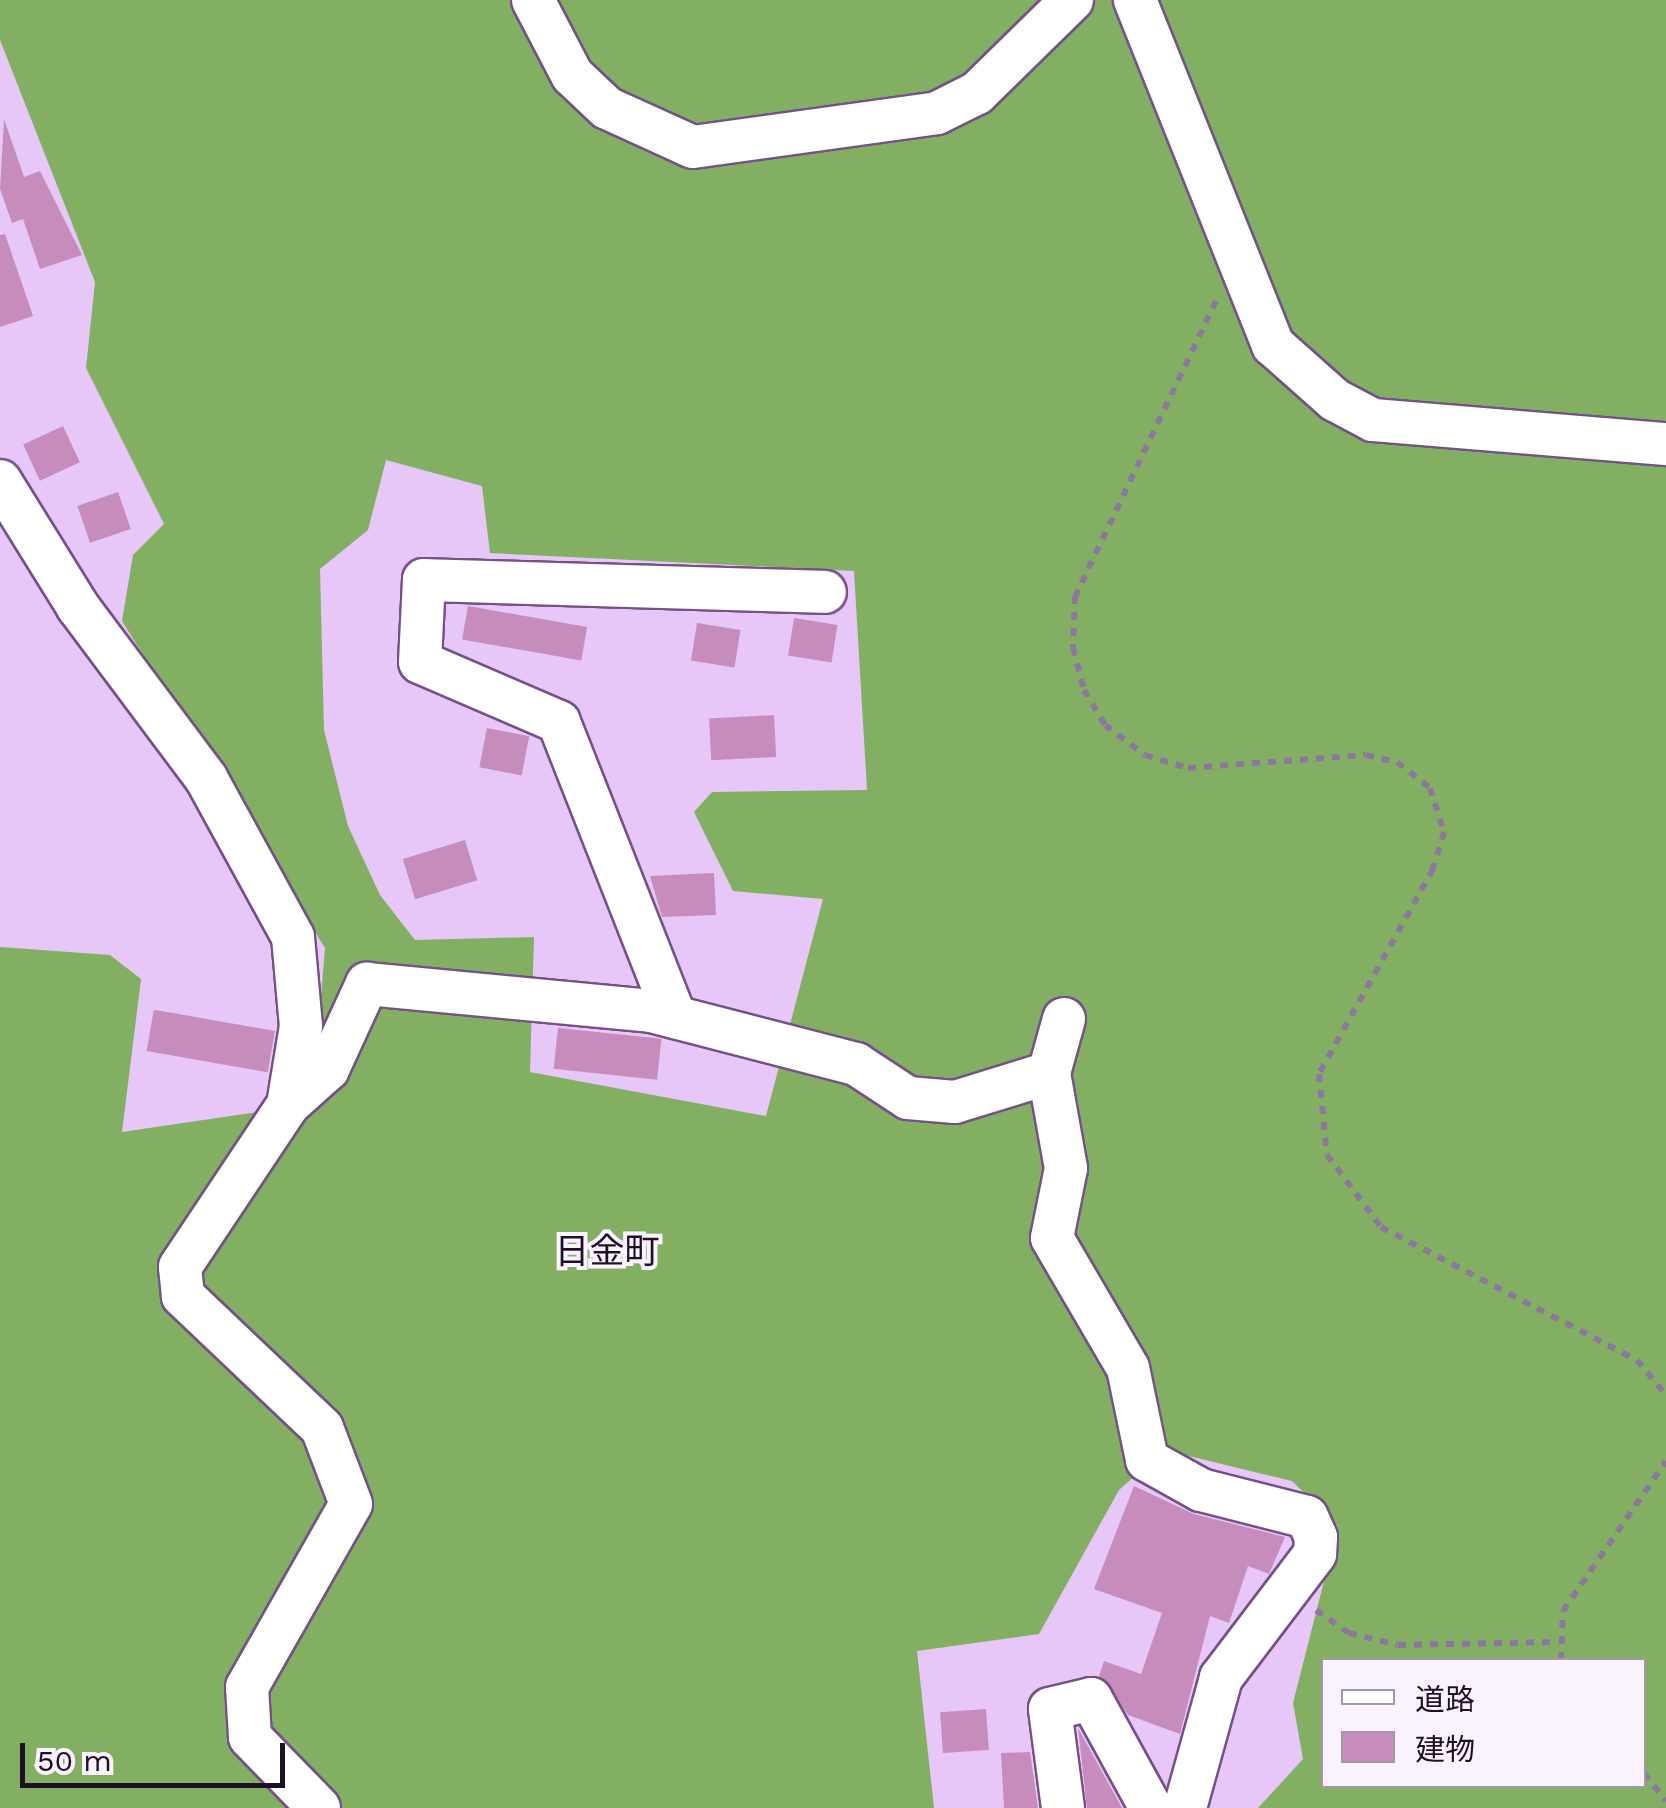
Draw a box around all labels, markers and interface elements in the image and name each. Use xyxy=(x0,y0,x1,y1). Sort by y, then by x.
district label: 日金町 xyxy=(555,1230,659,1272)
legend xyxy=(1321,1658,1646,1788)
text: 道路 xyxy=(1415,1682,1475,1717)
scale bar xyxy=(25,1723,290,1785)
text: 建物 xyxy=(1415,1732,1475,1767)
text: 50 m xyxy=(37,1743,112,1778)

